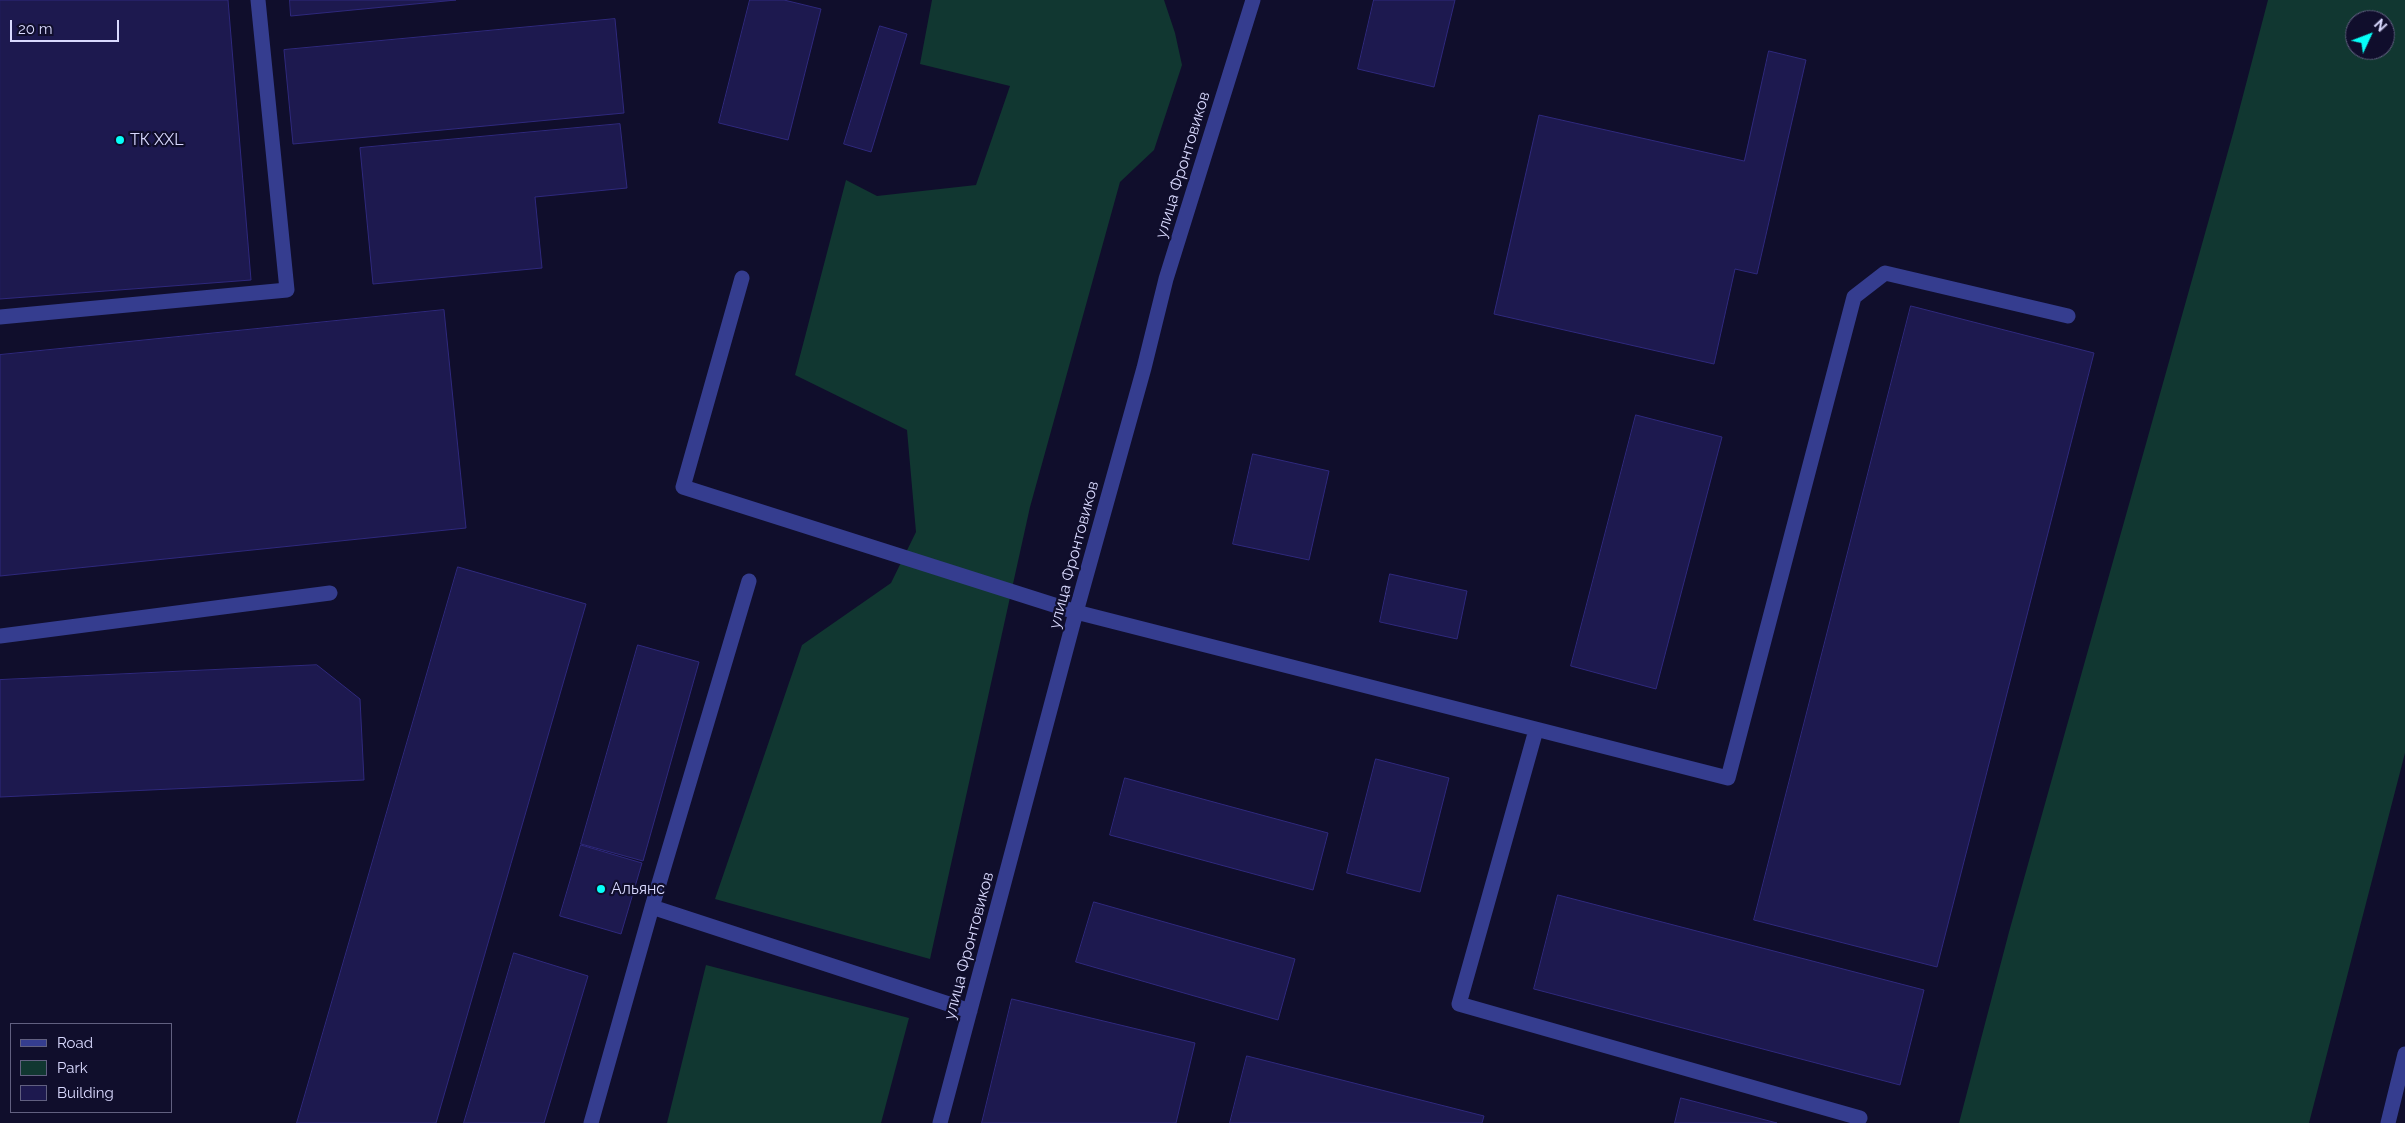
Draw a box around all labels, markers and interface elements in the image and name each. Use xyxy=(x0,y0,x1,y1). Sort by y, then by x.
scale bar xyxy=(12,10,121,42)
north arrow xyxy=(2345,10,2395,60)
text: N xyxy=(2371,16,2390,35)
text: 20 m xyxy=(18,20,53,38)
street label: улица Фронтовиков xyxy=(1152,89,1214,241)
place label: ТК XXL xyxy=(130,130,184,150)
marker: ТК XXL xyxy=(114,134,126,146)
street label: улица Фронтовиков xyxy=(1045,479,1103,631)
street label: улица Фронтовиков xyxy=(940,870,998,1022)
place label: Альянс xyxy=(611,879,665,899)
marker: Альянс xyxy=(595,883,607,895)
legend xyxy=(10,1023,172,1113)
text: Road xyxy=(57,1034,93,1052)
text: Park xyxy=(57,1059,88,1077)
text: Building xyxy=(57,1084,114,1102)

